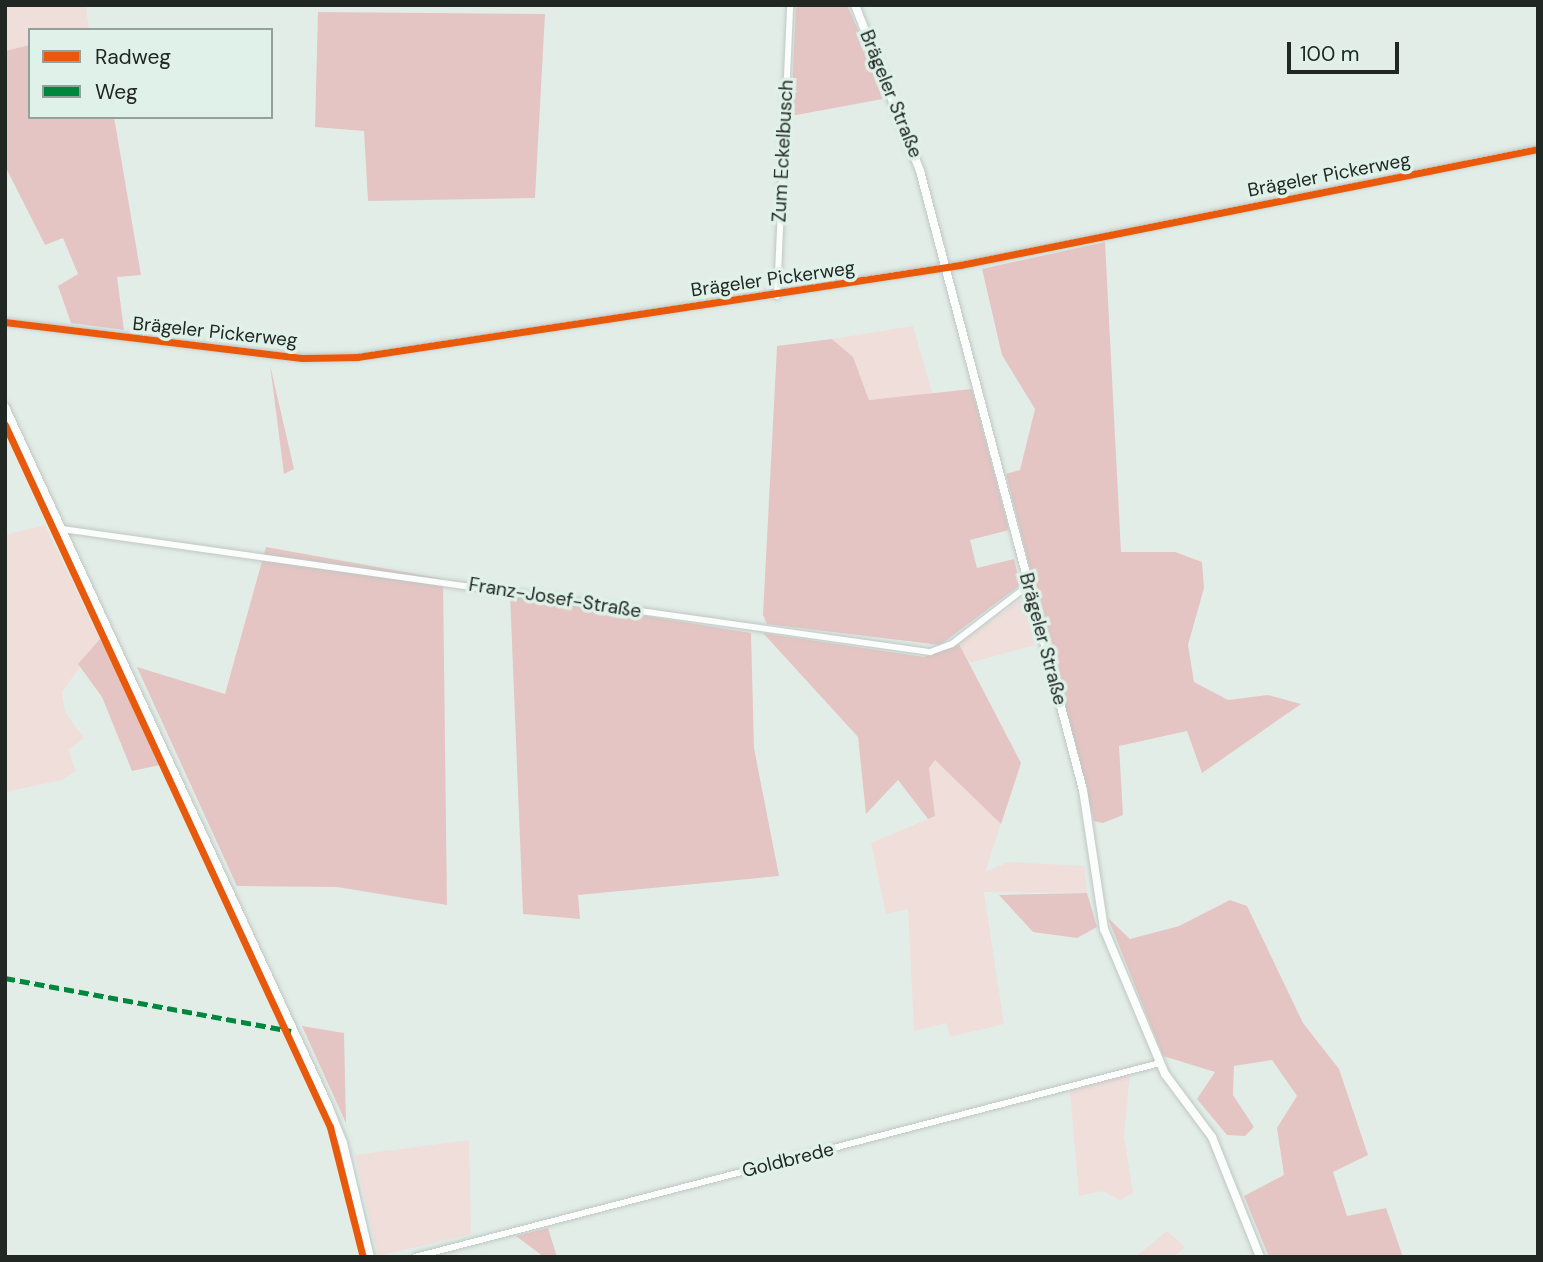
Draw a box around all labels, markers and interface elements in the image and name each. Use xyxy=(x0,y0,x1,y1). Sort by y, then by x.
street label: Brägeler Straße xyxy=(855,27,927,161)
legend xyxy=(28,28,273,119)
scale bar xyxy=(1291,28,1403,72)
text: 100 m xyxy=(1300,40,1360,68)
text: Radweg xyxy=(95,43,171,71)
text: Weg xyxy=(95,78,138,106)
street label: Zum Eckelbusch xyxy=(768,79,798,223)
street label: Brägeler Pickerweg xyxy=(1246,148,1412,202)
street label: Brägeler Pickerweg xyxy=(689,256,857,302)
street label: Brägeler Pickerweg xyxy=(131,312,299,352)
street label: Brägeler Straße xyxy=(1014,570,1072,708)
street label: Franz-Josef-Straße xyxy=(467,573,643,623)
street label: Goldbrede xyxy=(740,1138,836,1182)

